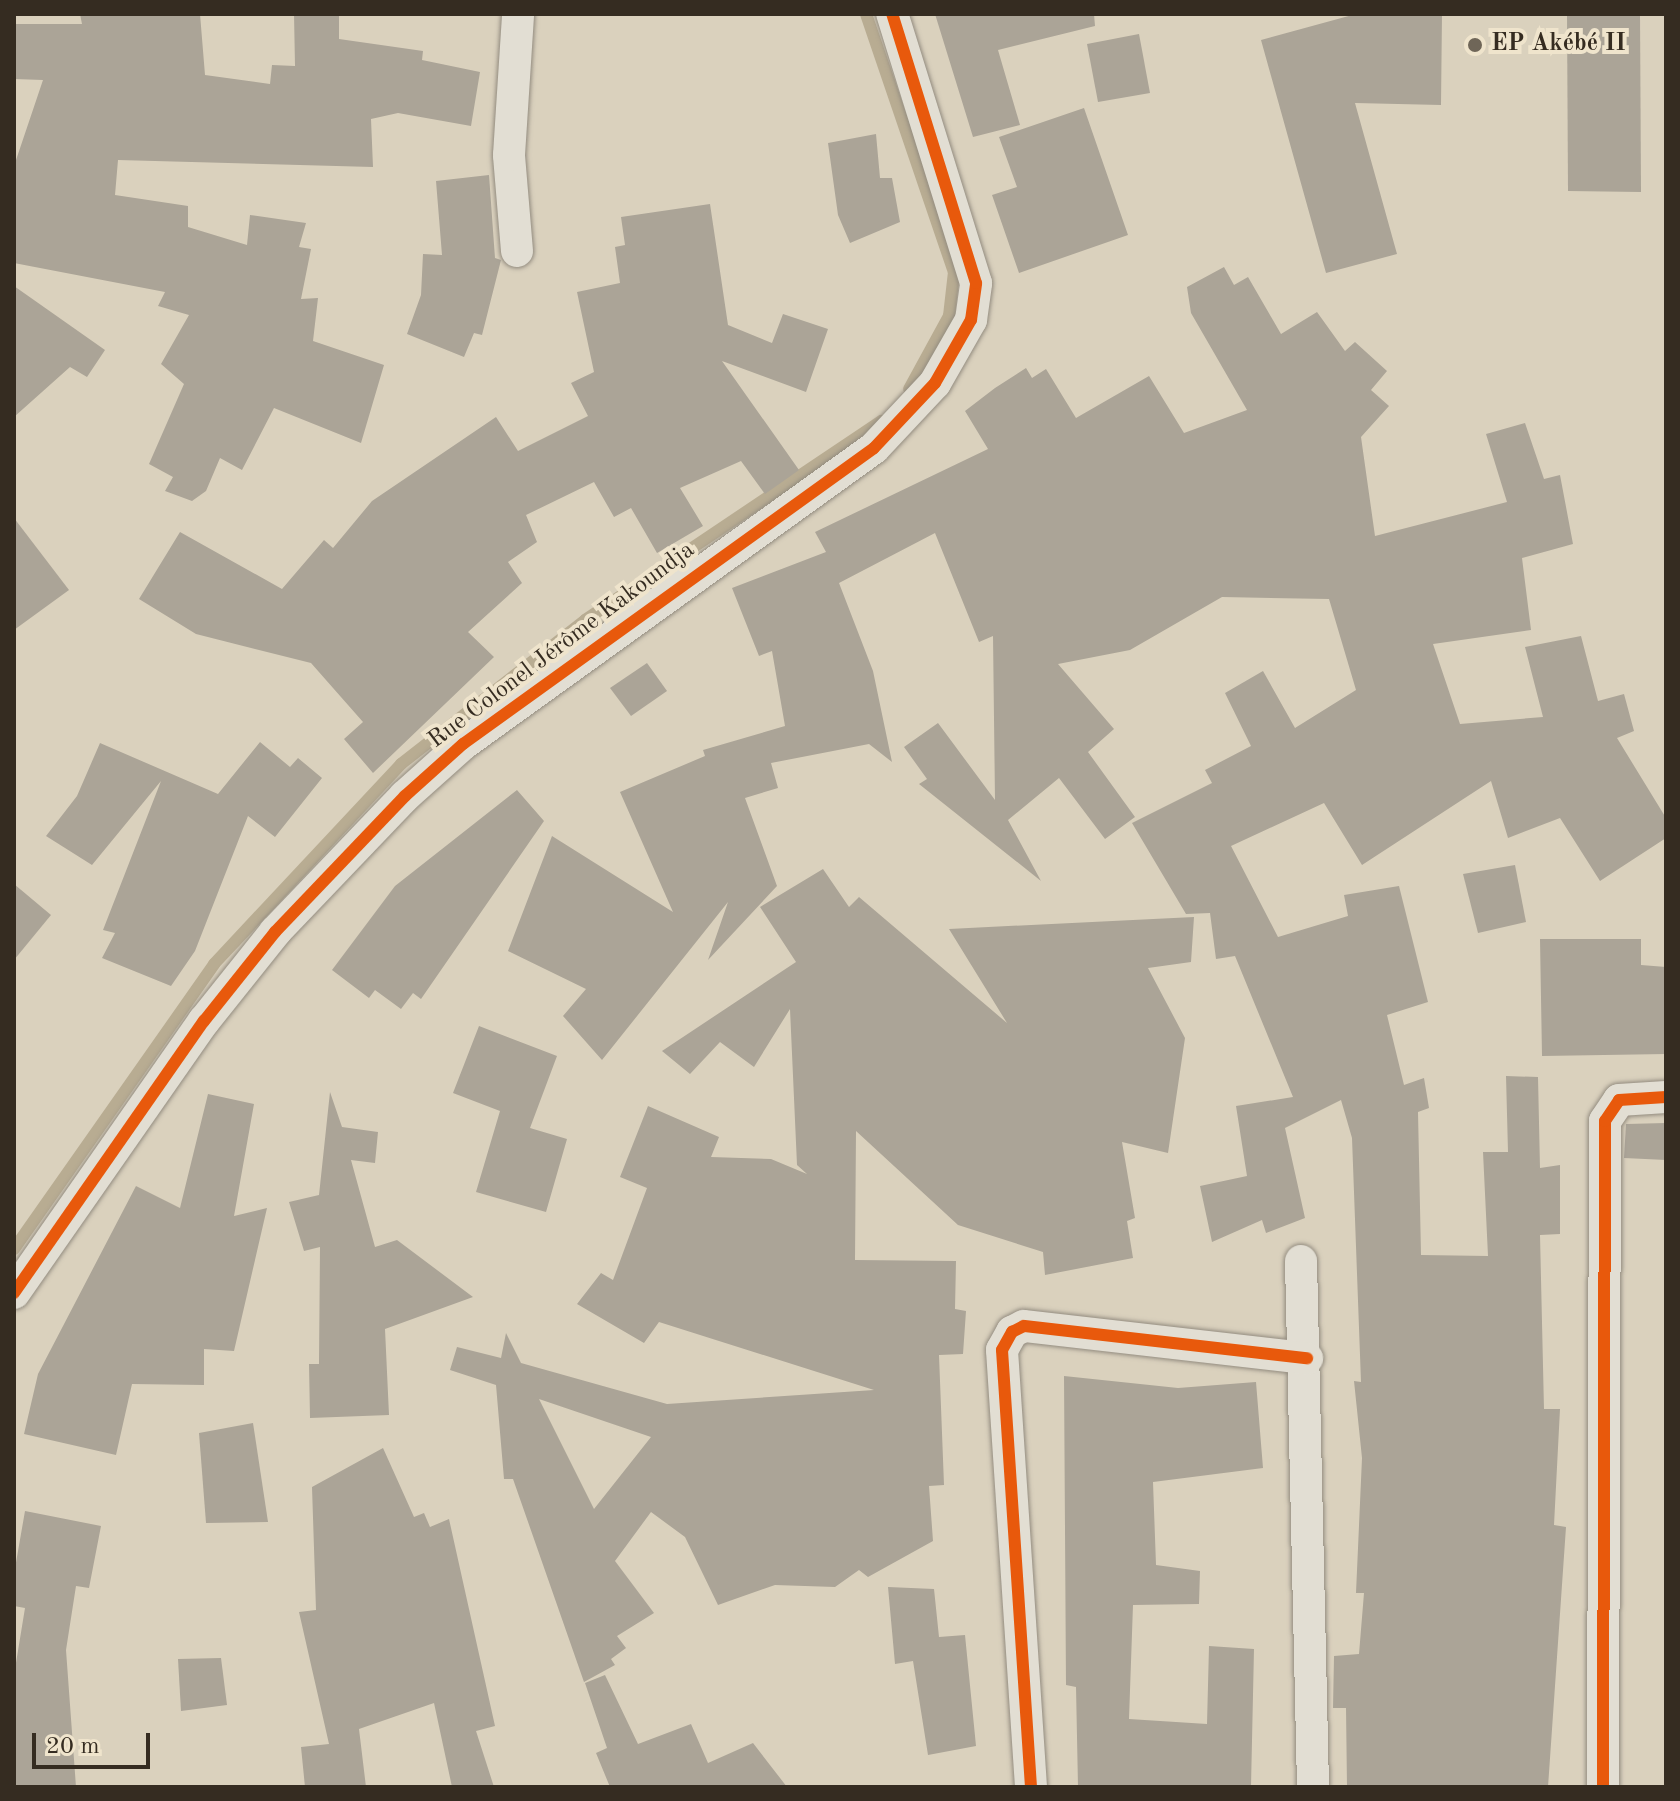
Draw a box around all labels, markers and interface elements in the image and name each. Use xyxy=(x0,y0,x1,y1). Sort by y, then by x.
place label: EP Akébé II xyxy=(1491,31,1626,59)
marker: EP Akébé II xyxy=(1466,36,1484,54)
street label: Rue Colonel Jérôme Kakoundja xyxy=(423,536,701,756)
scale bar xyxy=(36,1717,154,1767)
text: 20 m xyxy=(46,1735,100,1759)

